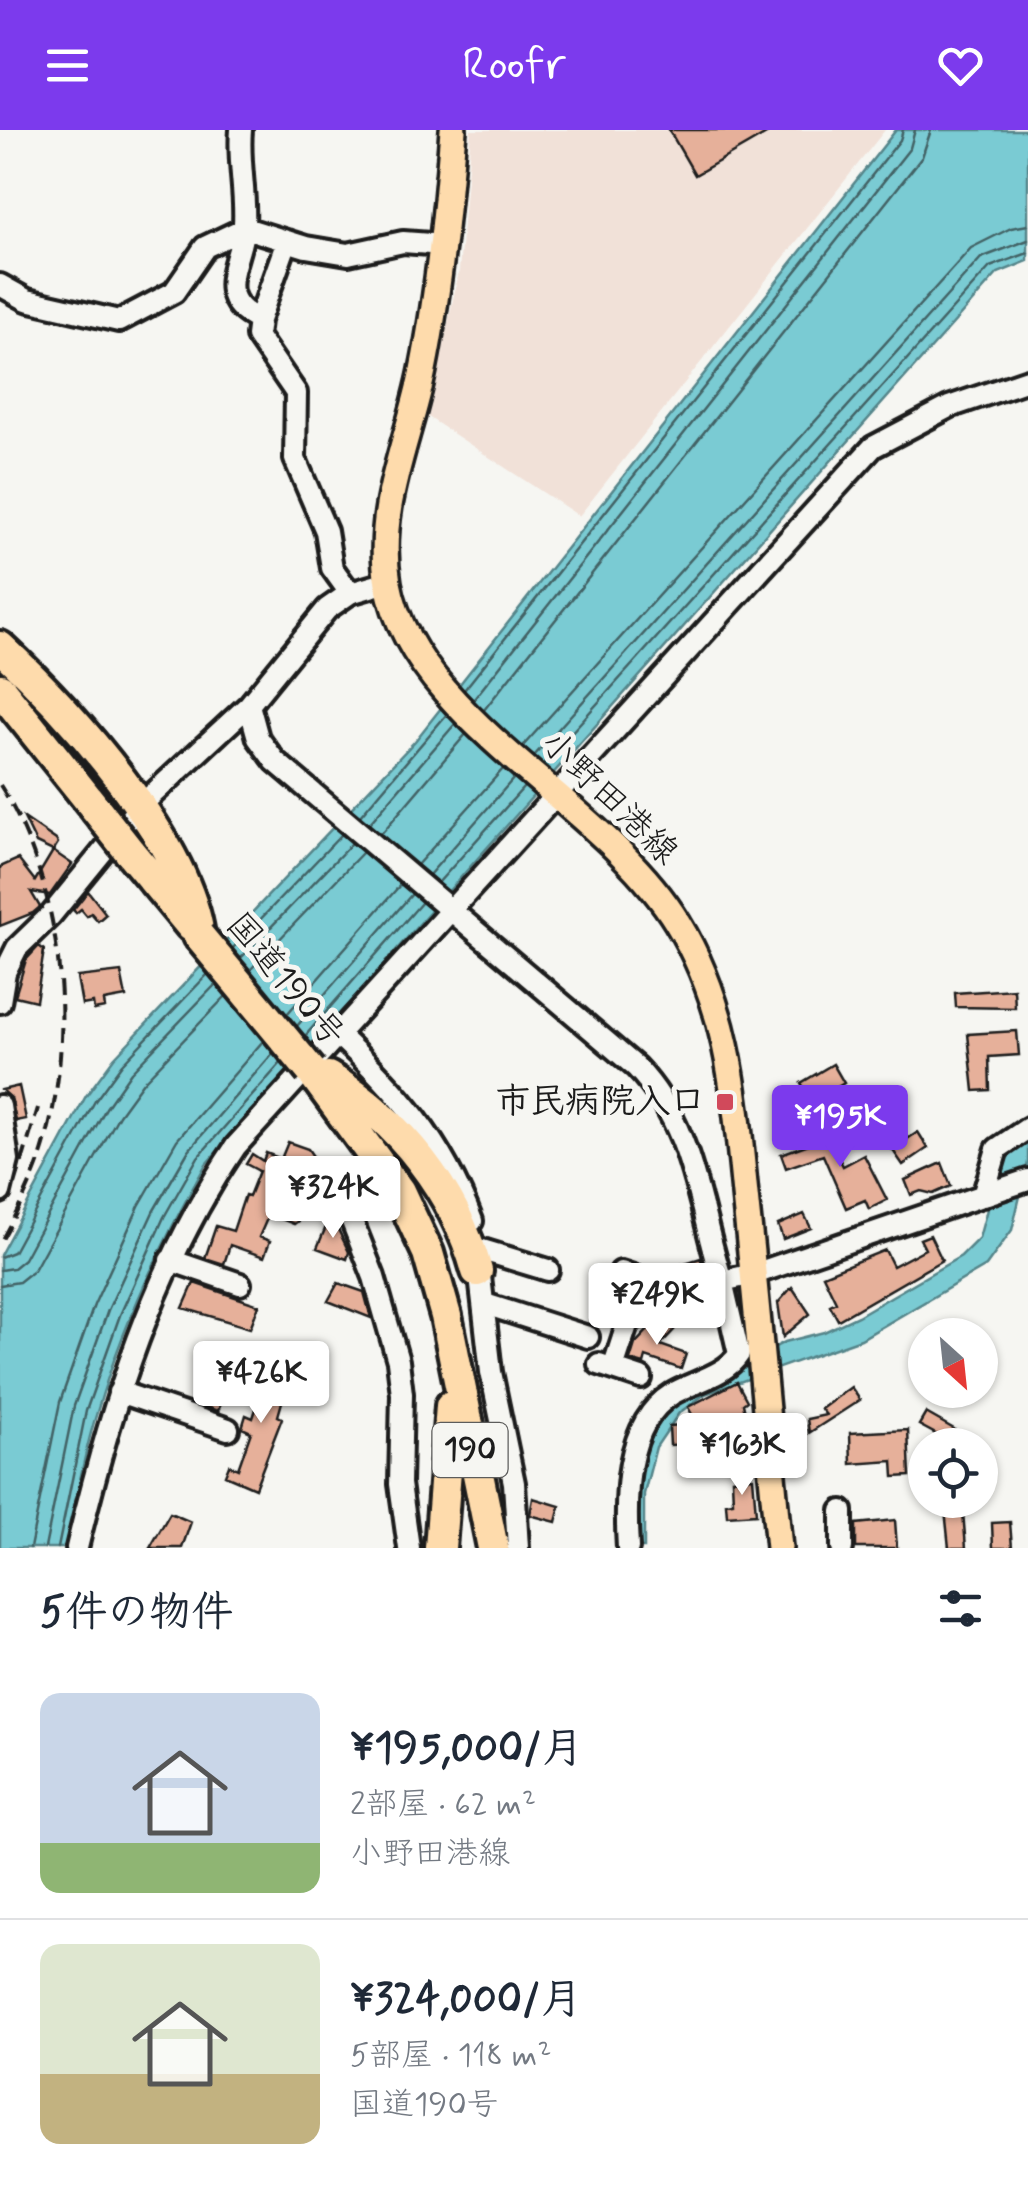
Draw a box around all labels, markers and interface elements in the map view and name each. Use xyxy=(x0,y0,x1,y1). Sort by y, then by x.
text: Roofr xyxy=(462,36,566,95)
icon: menu xyxy=(40,38,95,93)
icon: heart xyxy=(933,38,988,93)
street label: 小野田港線 xyxy=(530,721,688,875)
street label: 国道190号 xyxy=(215,903,355,1057)
place label: 市民病院入口 xyxy=(495,1079,705,1125)
pin: ¥195K xyxy=(770,1085,910,1170)
marker: 市民病院入口 xyxy=(714,1091,736,1113)
text: ¥195K xyxy=(794,1096,886,1138)
pin: ¥324K xyxy=(263,1156,403,1241)
text: ¥324K xyxy=(287,1167,379,1209)
pin: ¥249K xyxy=(587,1263,727,1348)
text: ¥249K xyxy=(611,1274,703,1316)
north arrow xyxy=(908,1318,998,1408)
map controls xyxy=(908,1318,998,1518)
pin: ¥426K xyxy=(191,1341,331,1426)
text: ¥426K xyxy=(215,1352,307,1394)
pin: ¥163K xyxy=(672,1413,812,1498)
road number: 190 xyxy=(432,1423,508,1477)
text: ¥163K xyxy=(699,1424,785,1466)
button: locate xyxy=(908,1428,998,1518)
icon: filters xyxy=(933,1581,988,1636)
text: 5件の物件 xyxy=(40,1586,233,1641)
text: ¥195,000/月 xyxy=(350,1722,584,1777)
icon: home xyxy=(120,1733,240,1853)
text: 2部屋 · 62 m² xyxy=(350,1784,536,1826)
text: 小野田港線 xyxy=(350,1833,510,1875)
text: ¥324,000/月 xyxy=(350,1973,582,2028)
icon: home xyxy=(120,1984,240,2104)
text: 5部屋 · 118 m² xyxy=(350,2035,551,2077)
text: 国道190号 xyxy=(350,2084,499,2126)

